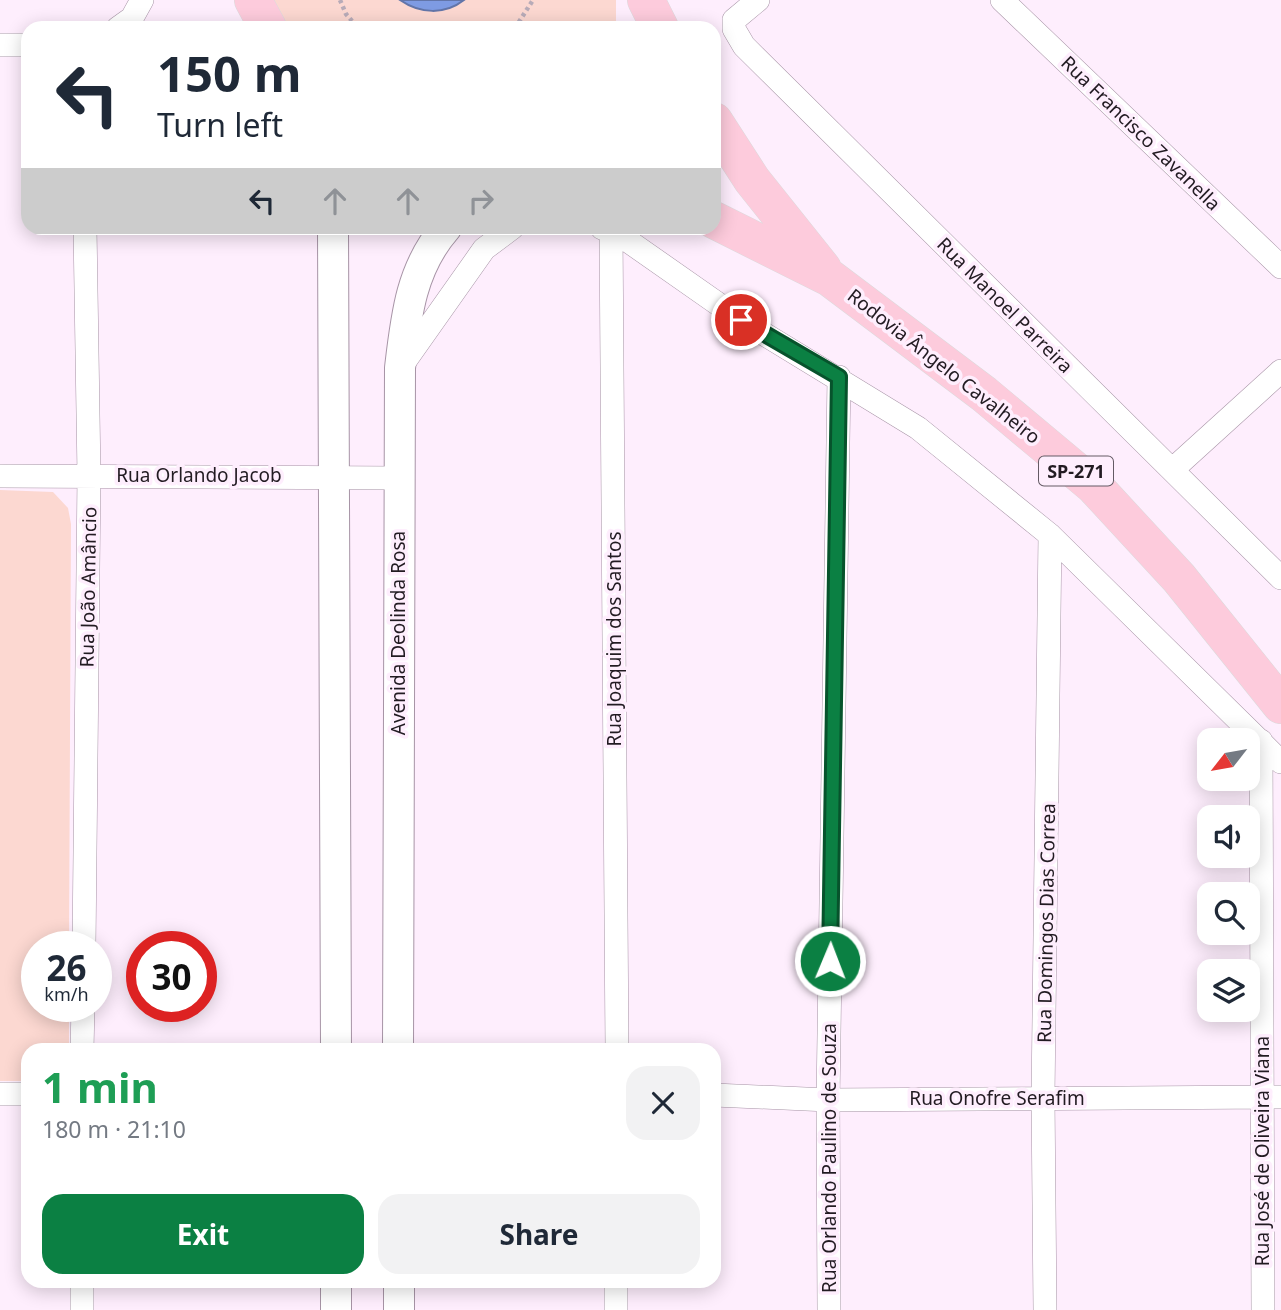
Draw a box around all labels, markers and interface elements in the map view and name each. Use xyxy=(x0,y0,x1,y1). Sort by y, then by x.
text: 150 m xyxy=(157,40,302,106)
icon: left xyxy=(42,49,133,140)
street label: Rua Francisco Zavanella xyxy=(1056,50,1226,216)
text: Turn left xyxy=(157,103,283,146)
icon: left xyxy=(243,182,281,220)
icon: ahead xyxy=(316,182,354,220)
icon: ahead xyxy=(389,182,427,220)
icon: right xyxy=(462,182,500,220)
street label: Rua Manoel Parreira xyxy=(931,231,1079,379)
street label: Rodovia Ângelo Cavalheiro xyxy=(842,282,1046,450)
pin xyxy=(711,290,771,350)
icon: arrive xyxy=(722,301,760,339)
road number: SP-271 xyxy=(1039,457,1113,486)
street label: Rua Orlando Jacob xyxy=(116,462,282,488)
street label: Rua João Amâncio xyxy=(74,506,102,668)
street label: Avenida Deolinda Rosa xyxy=(385,531,411,735)
street label: Rua Joaquim dos Santos xyxy=(601,531,627,747)
north arrow xyxy=(1197,728,1260,791)
map controls xyxy=(1197,728,1260,1022)
street label: Rua Domingos Dias Correa xyxy=(1031,803,1061,1043)
button: sound xyxy=(1197,805,1260,868)
button: search xyxy=(1197,882,1260,945)
position arrow xyxy=(793,924,867,998)
speed limit sign: 30 xyxy=(126,931,217,1022)
text: 26 xyxy=(46,944,87,991)
button: layers xyxy=(1197,959,1260,1022)
text: km/h xyxy=(44,982,89,1006)
street label: Rua Orlando Paulino de Souza xyxy=(816,1023,842,1293)
street label: Rua José de Oliveira Viana xyxy=(1249,1036,1275,1266)
text: 1 min xyxy=(42,1058,158,1115)
button: close xyxy=(626,1066,700,1140)
street label: Rua Onofre Serafim xyxy=(909,1085,1085,1111)
text: 180 m · 21:10 xyxy=(42,1113,186,1145)
button: Exit xyxy=(42,1194,364,1274)
button: Share xyxy=(378,1194,700,1274)

